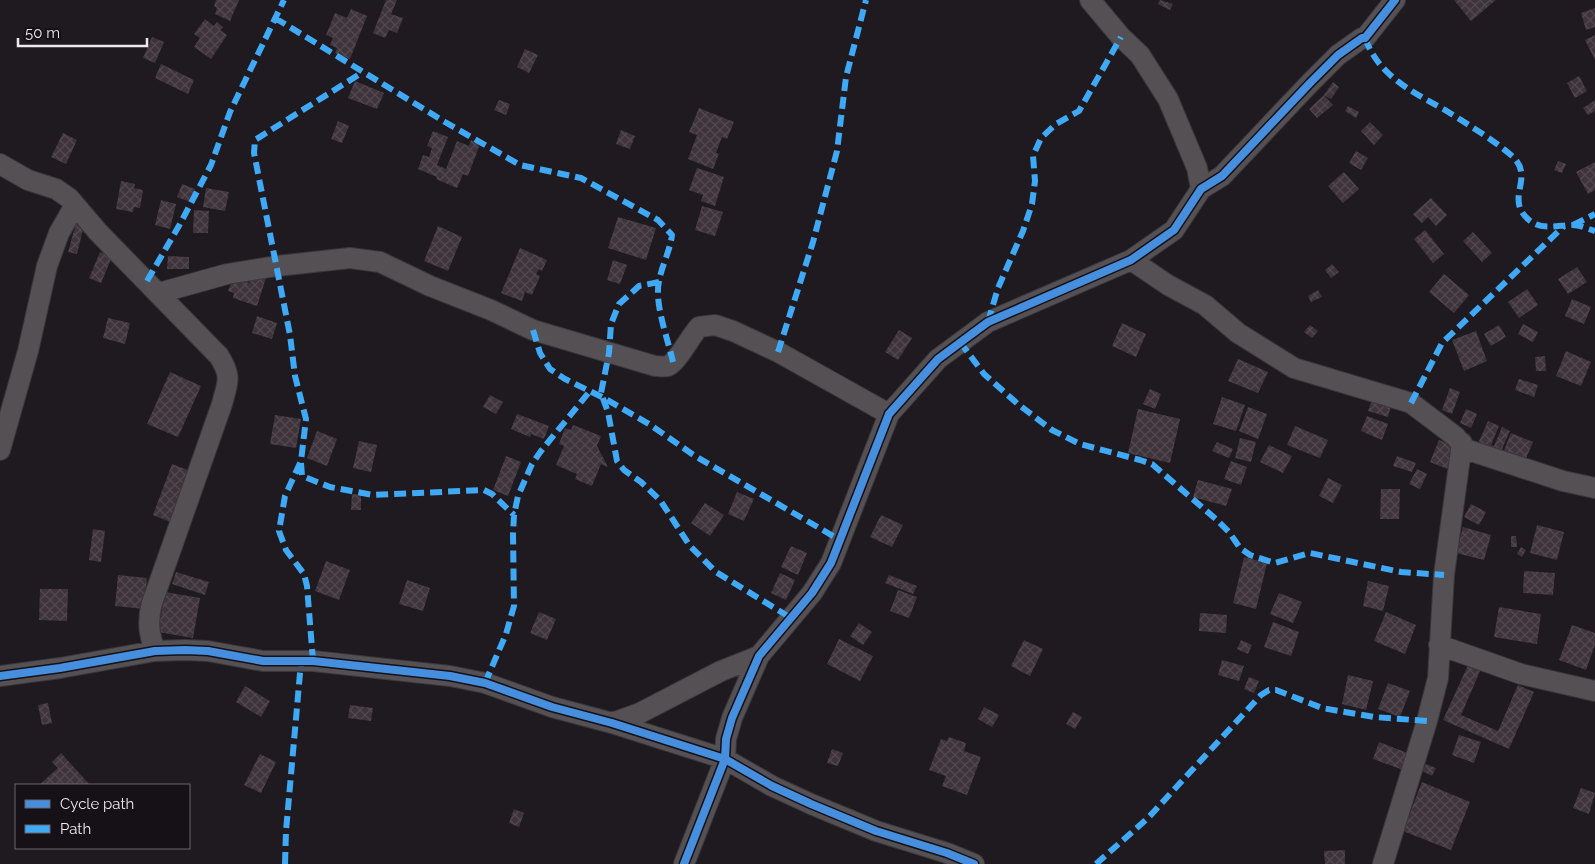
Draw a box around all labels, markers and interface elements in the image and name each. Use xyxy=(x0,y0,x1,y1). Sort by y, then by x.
scale bar xyxy=(18,15,146,47)
text: 50 m xyxy=(25,24,60,42)
legend xyxy=(15,784,190,849)
text: Cycle path xyxy=(60,795,134,813)
text: Path xyxy=(60,820,91,838)

